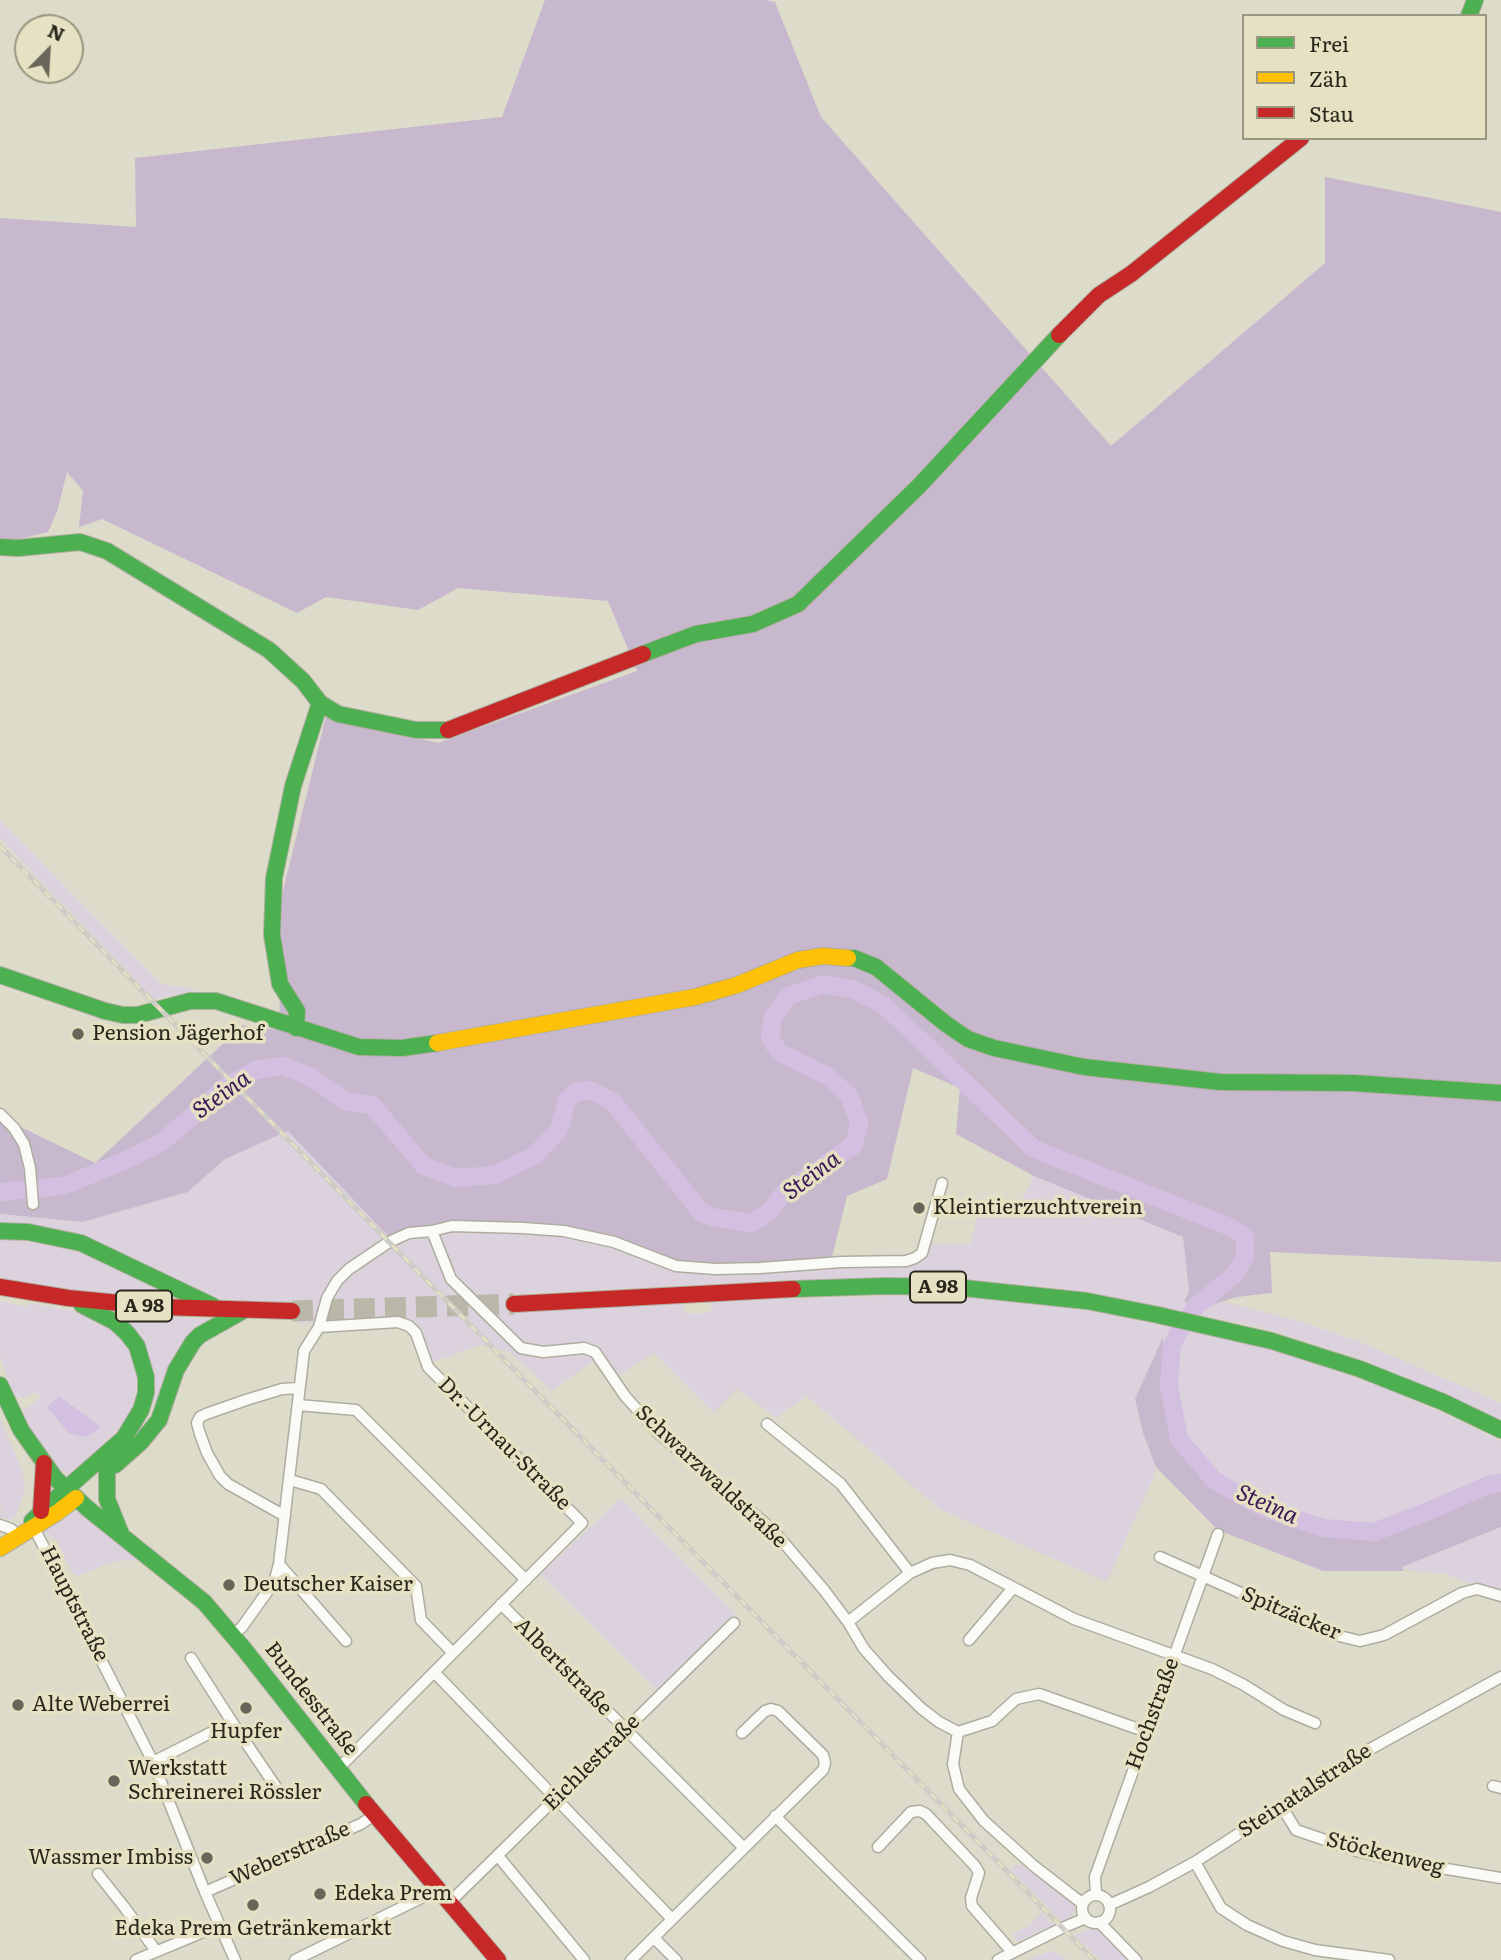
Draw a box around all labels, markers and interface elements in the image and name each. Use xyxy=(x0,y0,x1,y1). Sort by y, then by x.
north arrow xyxy=(14,14,84,84)
legend xyxy=(1242,14,1487,140)
text: N xyxy=(44,16,70,48)
text: Frei xyxy=(1309,27,1349,58)
text: Zäh xyxy=(1309,62,1348,93)
text: Stau xyxy=(1309,97,1354,128)
place label: Pension Jägerhof xyxy=(92,1021,264,1047)
marker: Pension Jägerhof xyxy=(70,1026,86,1042)
water label: Steina xyxy=(188,1065,256,1125)
water label: Steina xyxy=(778,1145,846,1207)
place label: Kleintierzuchtverein xyxy=(933,1195,1143,1221)
marker: Kleintierzuchtverein xyxy=(911,1200,927,1216)
road number: A 98 xyxy=(910,1272,966,1302)
road number: A 98 xyxy=(116,1290,172,1322)
street label: Dr.-Urnau-Straße xyxy=(432,1372,576,1516)
street label: Schwarzwaldstraße xyxy=(630,1400,792,1554)
water label: Steina xyxy=(1232,1479,1302,1531)
street label: Hauptstraße xyxy=(34,1542,114,1666)
place label: Deutscher Kaiser xyxy=(243,1572,413,1598)
marker: Deutscher Kaiser xyxy=(221,1577,237,1593)
street label: Spitzäcker xyxy=(1238,1582,1344,1646)
street label: Albertstraße xyxy=(509,1613,617,1721)
street label: Bundesstraße xyxy=(259,1637,363,1761)
street label: Hochstraße xyxy=(1121,1655,1185,1773)
place label: Alte Weberrei xyxy=(32,1692,170,1718)
marker: Alte Weberrei xyxy=(10,1697,26,1713)
marker: Hupfer xyxy=(238,1700,254,1716)
street label: Eichlestraße xyxy=(539,1710,645,1816)
place label: Hupfer xyxy=(210,1719,282,1745)
street label: Steinatalstraße xyxy=(1234,1739,1376,1843)
place label: Werkstatt Schreinerei Rössler xyxy=(128,1756,321,1806)
marker: Werkstatt Schreinerei Rössler xyxy=(106,1773,122,1789)
street label: Weberstraße xyxy=(226,1816,354,1892)
street label: Stöckenweg xyxy=(1324,1827,1446,1881)
place label: Wassmer Imbiss xyxy=(28,1845,193,1871)
marker: Wassmer Imbiss xyxy=(199,1850,215,1866)
place label: Edeka Prem xyxy=(334,1881,452,1907)
marker: Edeka Prem xyxy=(312,1886,328,1902)
marker: Edeka Prem Getränkemarkt xyxy=(245,1897,261,1913)
place label: Edeka Prem Getränkemarkt xyxy=(114,1916,392,1942)

